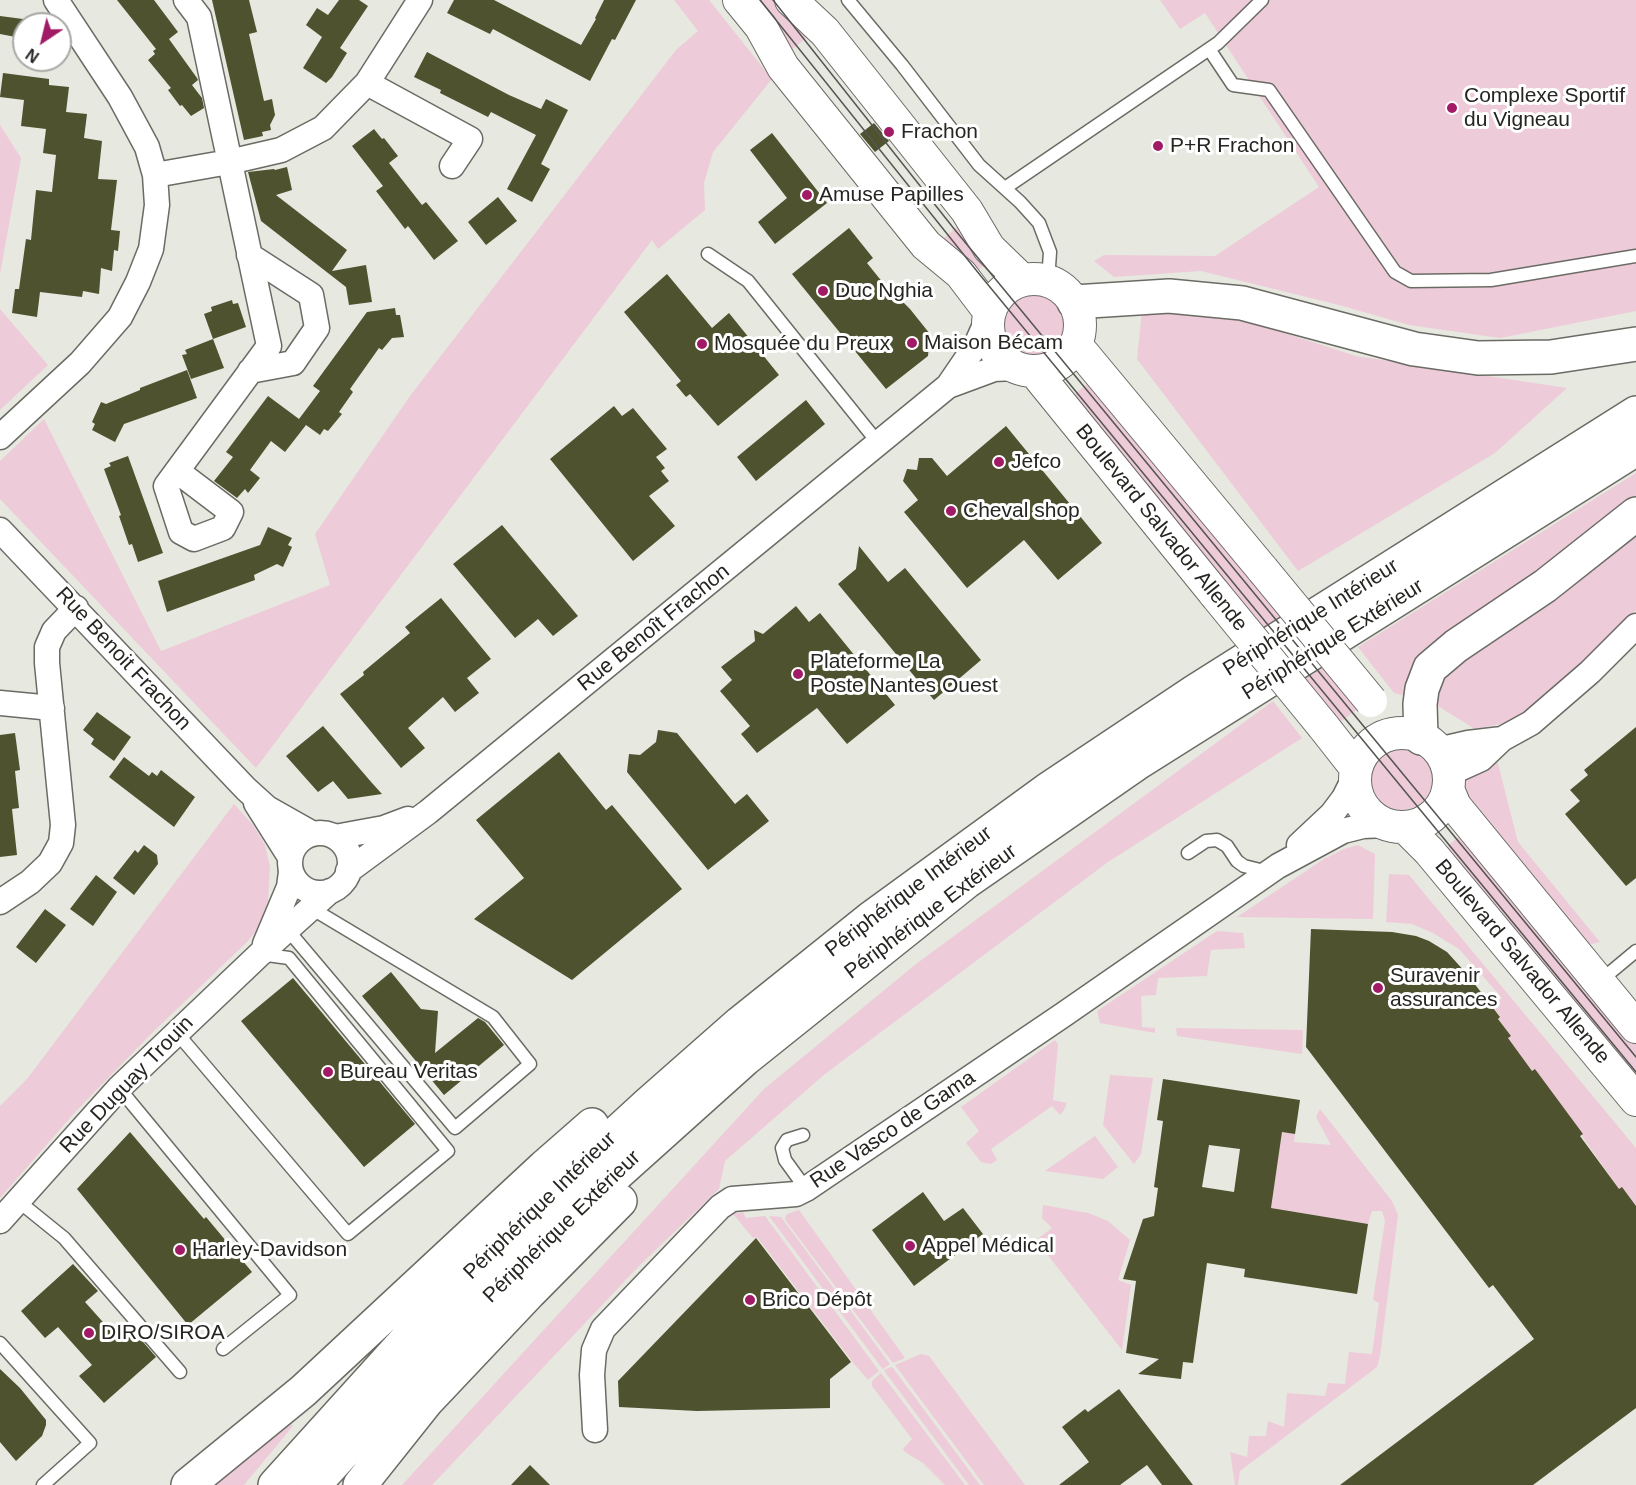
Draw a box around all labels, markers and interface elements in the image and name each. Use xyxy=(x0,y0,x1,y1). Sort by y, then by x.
north arrow xyxy=(12,12,72,72)
text: N xyxy=(23,45,42,66)
place label: Complexe Sportif du Vigneau xyxy=(1464,83,1625,133)
marker: Complexe Sportif du Vigneau xyxy=(1445,101,1459,115)
place label: Frachon xyxy=(901,119,978,145)
marker: Frachon xyxy=(882,125,896,139)
place label: P+R Frachon xyxy=(1170,133,1294,159)
marker: P+R Frachon xyxy=(1151,139,1165,153)
place label: Amuse Papilles xyxy=(819,182,964,208)
marker: Amuse Papilles xyxy=(800,188,814,202)
place label: Duc Nghia xyxy=(835,278,933,304)
marker: Duc Nghia xyxy=(816,284,830,298)
place label: Maison Bécam xyxy=(924,330,1063,356)
place label: Mosquée du Preux xyxy=(714,331,890,357)
marker: Maison Bécam xyxy=(905,336,919,350)
marker: Mosquée du Preux xyxy=(695,337,709,351)
street label: Boulevard Salvador Allende xyxy=(1070,419,1252,637)
place label: Jefco xyxy=(1011,449,1061,475)
marker: Jefco xyxy=(992,455,1006,469)
place label: Cheval shop xyxy=(963,498,1080,524)
marker: Cheval shop xyxy=(944,504,958,518)
street label: Périphérique Intérieur xyxy=(1219,554,1403,682)
street label: Rue Benoît Frachon xyxy=(573,559,735,697)
street label: Périphérique Extérieur xyxy=(1238,574,1428,706)
street label: Rue Benoit Frachon xyxy=(50,582,196,736)
place label: Plateforme La Poste Nantes Ouest xyxy=(810,649,998,699)
marker: Plateforme La Poste Nantes Ouest xyxy=(791,667,805,681)
street label: Périphérique Intérieur xyxy=(821,821,997,963)
street label: Périphérique Extérieur xyxy=(840,839,1022,985)
street label: Boulevard Salvador Allende xyxy=(1429,855,1615,1069)
place label: Suravenir assurances xyxy=(1390,963,1497,1013)
marker: Suravenir assurances xyxy=(1371,981,1385,995)
street label: Rue Duguay Trouin xyxy=(55,1011,199,1159)
place label: Bureau Veritas xyxy=(340,1059,478,1085)
marker: Bureau Veritas xyxy=(321,1065,335,1079)
street label: Rue Vasco de Gama xyxy=(806,1065,980,1195)
street label: Périphérique Intérieur xyxy=(459,1127,621,1285)
street label: Périphérique Extérieur xyxy=(478,1145,646,1309)
place label: Appel Médical xyxy=(922,1233,1054,1259)
place label: Harley-Davidson xyxy=(192,1237,347,1263)
marker: Appel Médical xyxy=(903,1239,917,1253)
marker: Harley-Davidson xyxy=(173,1243,187,1257)
place label: Brico Dépôt xyxy=(762,1287,872,1313)
marker: Brico Dépôt xyxy=(743,1293,757,1307)
place label: DIRO/SIROA xyxy=(101,1320,225,1346)
marker: DIRO/SIROA xyxy=(82,1326,96,1340)

